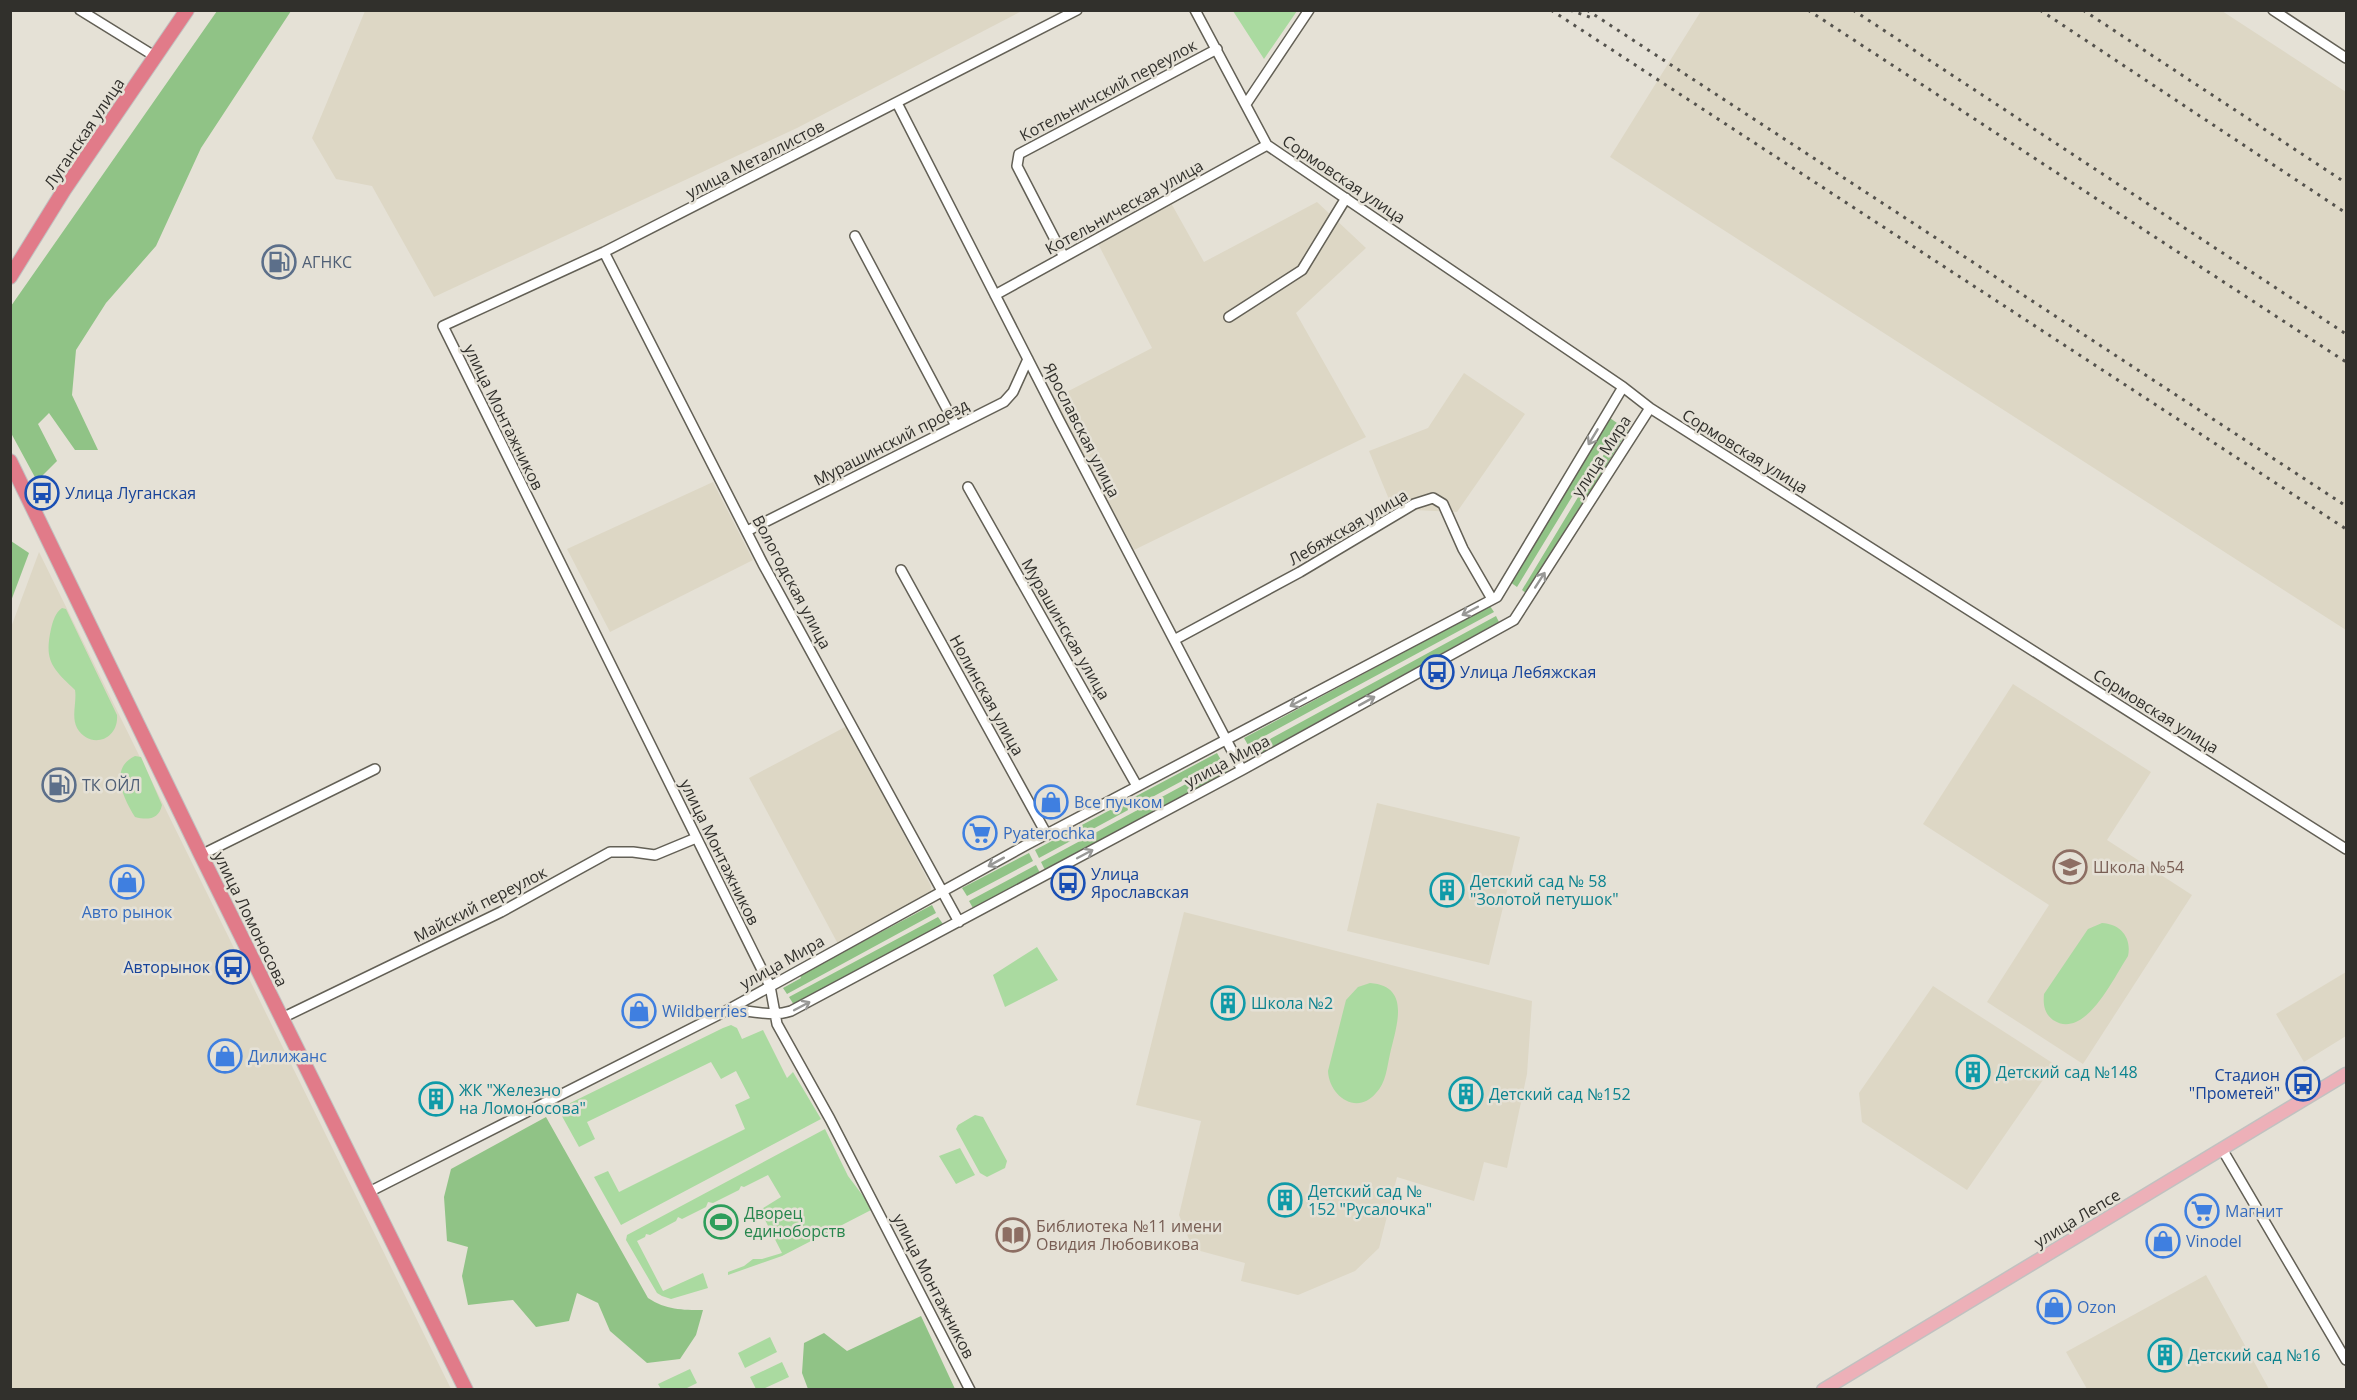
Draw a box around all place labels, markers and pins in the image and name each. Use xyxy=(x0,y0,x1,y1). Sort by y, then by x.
fuel station icon: АГНКС xyxy=(261,244,297,280)
place label: АГНКС xyxy=(302,251,352,273)
bus stop icon: Улица Луганская xyxy=(24,475,60,511)
place label: Улица Луганская xyxy=(65,482,196,504)
bus stop icon: Улица Лебяжская xyxy=(1419,654,1455,690)
place label: Улица Лебяжская xyxy=(1460,661,1596,683)
fuel station icon: ТК ОЙЛ xyxy=(41,767,77,803)
place label: ТК ОЙЛ xyxy=(82,774,141,796)
shop icon: Все пучком xyxy=(1033,784,1069,820)
place label: Все пучком xyxy=(1074,791,1162,813)
supermarket icon: Pyaterochka xyxy=(962,815,998,851)
place label: Pyaterochka xyxy=(1003,822,1095,844)
school or university icon: Школа №54 xyxy=(2052,849,2088,885)
place label: Школа №54 xyxy=(2093,856,2184,878)
place label: Улица Ярославская xyxy=(1091,863,1189,903)
shop icon: Авто рынок xyxy=(109,864,145,900)
bus stop icon: Улица Ярославская xyxy=(1050,865,1086,901)
place label: Детский сад № 58 "Золотой петушок" xyxy=(1470,870,1619,910)
building icon: Детский сад № 58 "Золотой петушок" xyxy=(1429,872,1465,908)
place label: Авто рынок xyxy=(82,901,173,923)
bus stop icon: Авторынок xyxy=(215,949,251,985)
place label: Авторынок xyxy=(123,956,211,978)
building icon: Школа №2 xyxy=(1210,985,1246,1021)
place label: Школа №2 xyxy=(1251,992,1333,1014)
shop icon: Wildberries xyxy=(621,993,657,1029)
place label: Wildberries xyxy=(662,1000,747,1022)
shop icon: Дилижанс xyxy=(207,1038,243,1074)
place label: Дилижанс xyxy=(248,1045,327,1067)
building icon: Детский сад №148 xyxy=(1955,1054,1991,1090)
place label: Детский сад №148 xyxy=(1996,1061,2138,1083)
place label: Стадион "Прометей" xyxy=(2189,1064,2280,1104)
bus stop icon: Стадион "Прометей" xyxy=(2285,1066,2321,1102)
building icon: Детский сад №152 xyxy=(1448,1076,1484,1112)
place label: ЖК "Железно на Ломоносова" xyxy=(459,1079,586,1119)
building icon: ЖК "Железно на Ломоносова" xyxy=(418,1081,454,1117)
place label: Детский сад №152 xyxy=(1489,1083,1631,1105)
place label: Детский сад № 152 "Русалочка" xyxy=(1308,1180,1432,1220)
building icon: Детский сад № 152 "Русалочка" xyxy=(1267,1182,1303,1218)
supermarket icon: Магнит xyxy=(2184,1193,2220,1229)
place label: Магнит xyxy=(2225,1200,2283,1222)
place label: Дворец единоборств xyxy=(744,1202,845,1242)
sports icon: Дворец единоборств xyxy=(703,1204,739,1240)
place label: Библиотека №11 имени Овидия Любовикова xyxy=(1036,1215,1222,1255)
library icon: Библиотека №11 имени Овидия Любовикова xyxy=(995,1217,1031,1253)
shop icon: Vinodel xyxy=(2145,1223,2181,1259)
place label: Vinodel xyxy=(2186,1230,2242,1252)
shop icon: Ozon xyxy=(2036,1289,2072,1325)
place label: Ozon xyxy=(2077,1296,2116,1318)
building icon: Детский сад №16 xyxy=(2147,1337,2183,1373)
place label: Детский сад №16 xyxy=(2188,1344,2320,1366)

